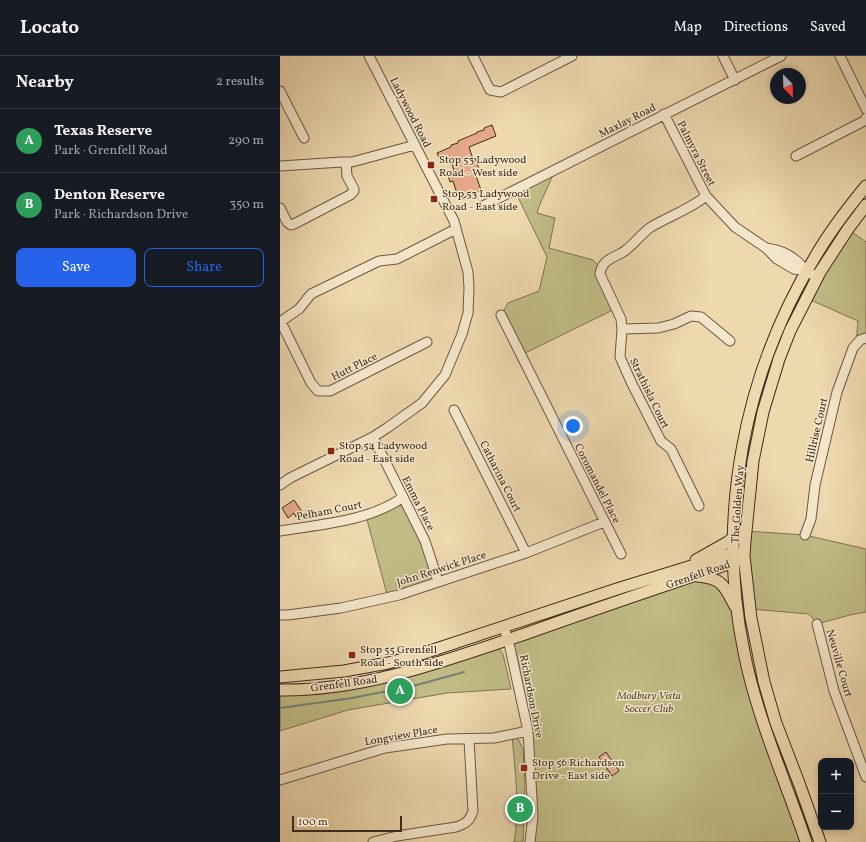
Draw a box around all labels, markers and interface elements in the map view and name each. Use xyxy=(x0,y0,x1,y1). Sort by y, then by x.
text: Locato xyxy=(20,15,79,41)
text: Map xyxy=(674,18,702,37)
text: Directions xyxy=(724,18,788,37)
text: Saved xyxy=(810,18,846,37)
north arrow xyxy=(770,68,806,104)
text: Nearby xyxy=(16,71,74,94)
text: 2 results xyxy=(216,73,264,91)
street label: Ladywood Road xyxy=(385,75,434,150)
street label: Maxlay Road xyxy=(596,100,659,142)
street label: Palmyra Street xyxy=(673,118,719,189)
text: Texas Reserve xyxy=(54,121,152,142)
text: A xyxy=(24,132,34,150)
text: 290 m xyxy=(228,132,264,150)
text: Park · Grenfell Road xyxy=(54,142,168,160)
place label: Stop 53 Ladywood Road - West side xyxy=(439,153,526,181)
marker: Stop 53 Ladywood Road - West side xyxy=(426,160,436,170)
text: Denton Reserve xyxy=(54,185,165,206)
place label: Stop 53 Ladywood Road - East side xyxy=(442,187,529,215)
marker: Stop 53 Ladywood Road - East side xyxy=(429,194,439,204)
text: B xyxy=(25,196,33,214)
text: 350 m xyxy=(229,196,264,214)
text: Park · Richardson Drive xyxy=(54,206,188,224)
button: Save xyxy=(16,248,136,287)
button: Share xyxy=(144,248,264,287)
street label: Hutt Place xyxy=(329,349,380,385)
street label: Strathisla Court xyxy=(625,356,672,432)
street label: Hillrise Court xyxy=(803,396,832,464)
your location xyxy=(563,416,583,436)
street label: Catharina Court xyxy=(475,438,524,515)
place label: Stop 54 Ladywood Road - East side xyxy=(339,439,427,467)
street label: Coromandel Place xyxy=(570,441,623,526)
marker: Stop 54 Ladywood Road - East side xyxy=(326,446,336,456)
street label: The Golden Way xyxy=(728,464,749,544)
street label: Emma Place xyxy=(398,474,438,533)
street label: Pelham Court xyxy=(295,498,363,525)
street label: John Renwick Place xyxy=(395,548,488,591)
street label: Grenfell Road xyxy=(664,557,733,593)
street label: Neuville Court xyxy=(822,628,855,699)
place label: Stop 55 Grenfell Road - South side xyxy=(360,643,444,671)
marker: Stop 55 Grenfell Road - South side xyxy=(347,650,357,660)
street label: Richardson Drive xyxy=(515,653,546,739)
street label: Grenfell Road xyxy=(310,672,378,697)
pin: A xyxy=(387,676,413,706)
park label: Modbury Vista Soccer Club xyxy=(616,689,681,717)
street label: Longview Place xyxy=(363,723,439,750)
place label: Stop 56 Richardson Drive - East side xyxy=(532,756,625,784)
map controls xyxy=(818,758,854,830)
button: + xyxy=(818,758,854,794)
marker: Stop 56 Richardson Drive - East side xyxy=(519,763,529,773)
pin: B xyxy=(507,794,533,824)
button: − xyxy=(818,794,854,830)
scale bar xyxy=(292,814,402,833)
text: 100 m xyxy=(298,815,328,830)

